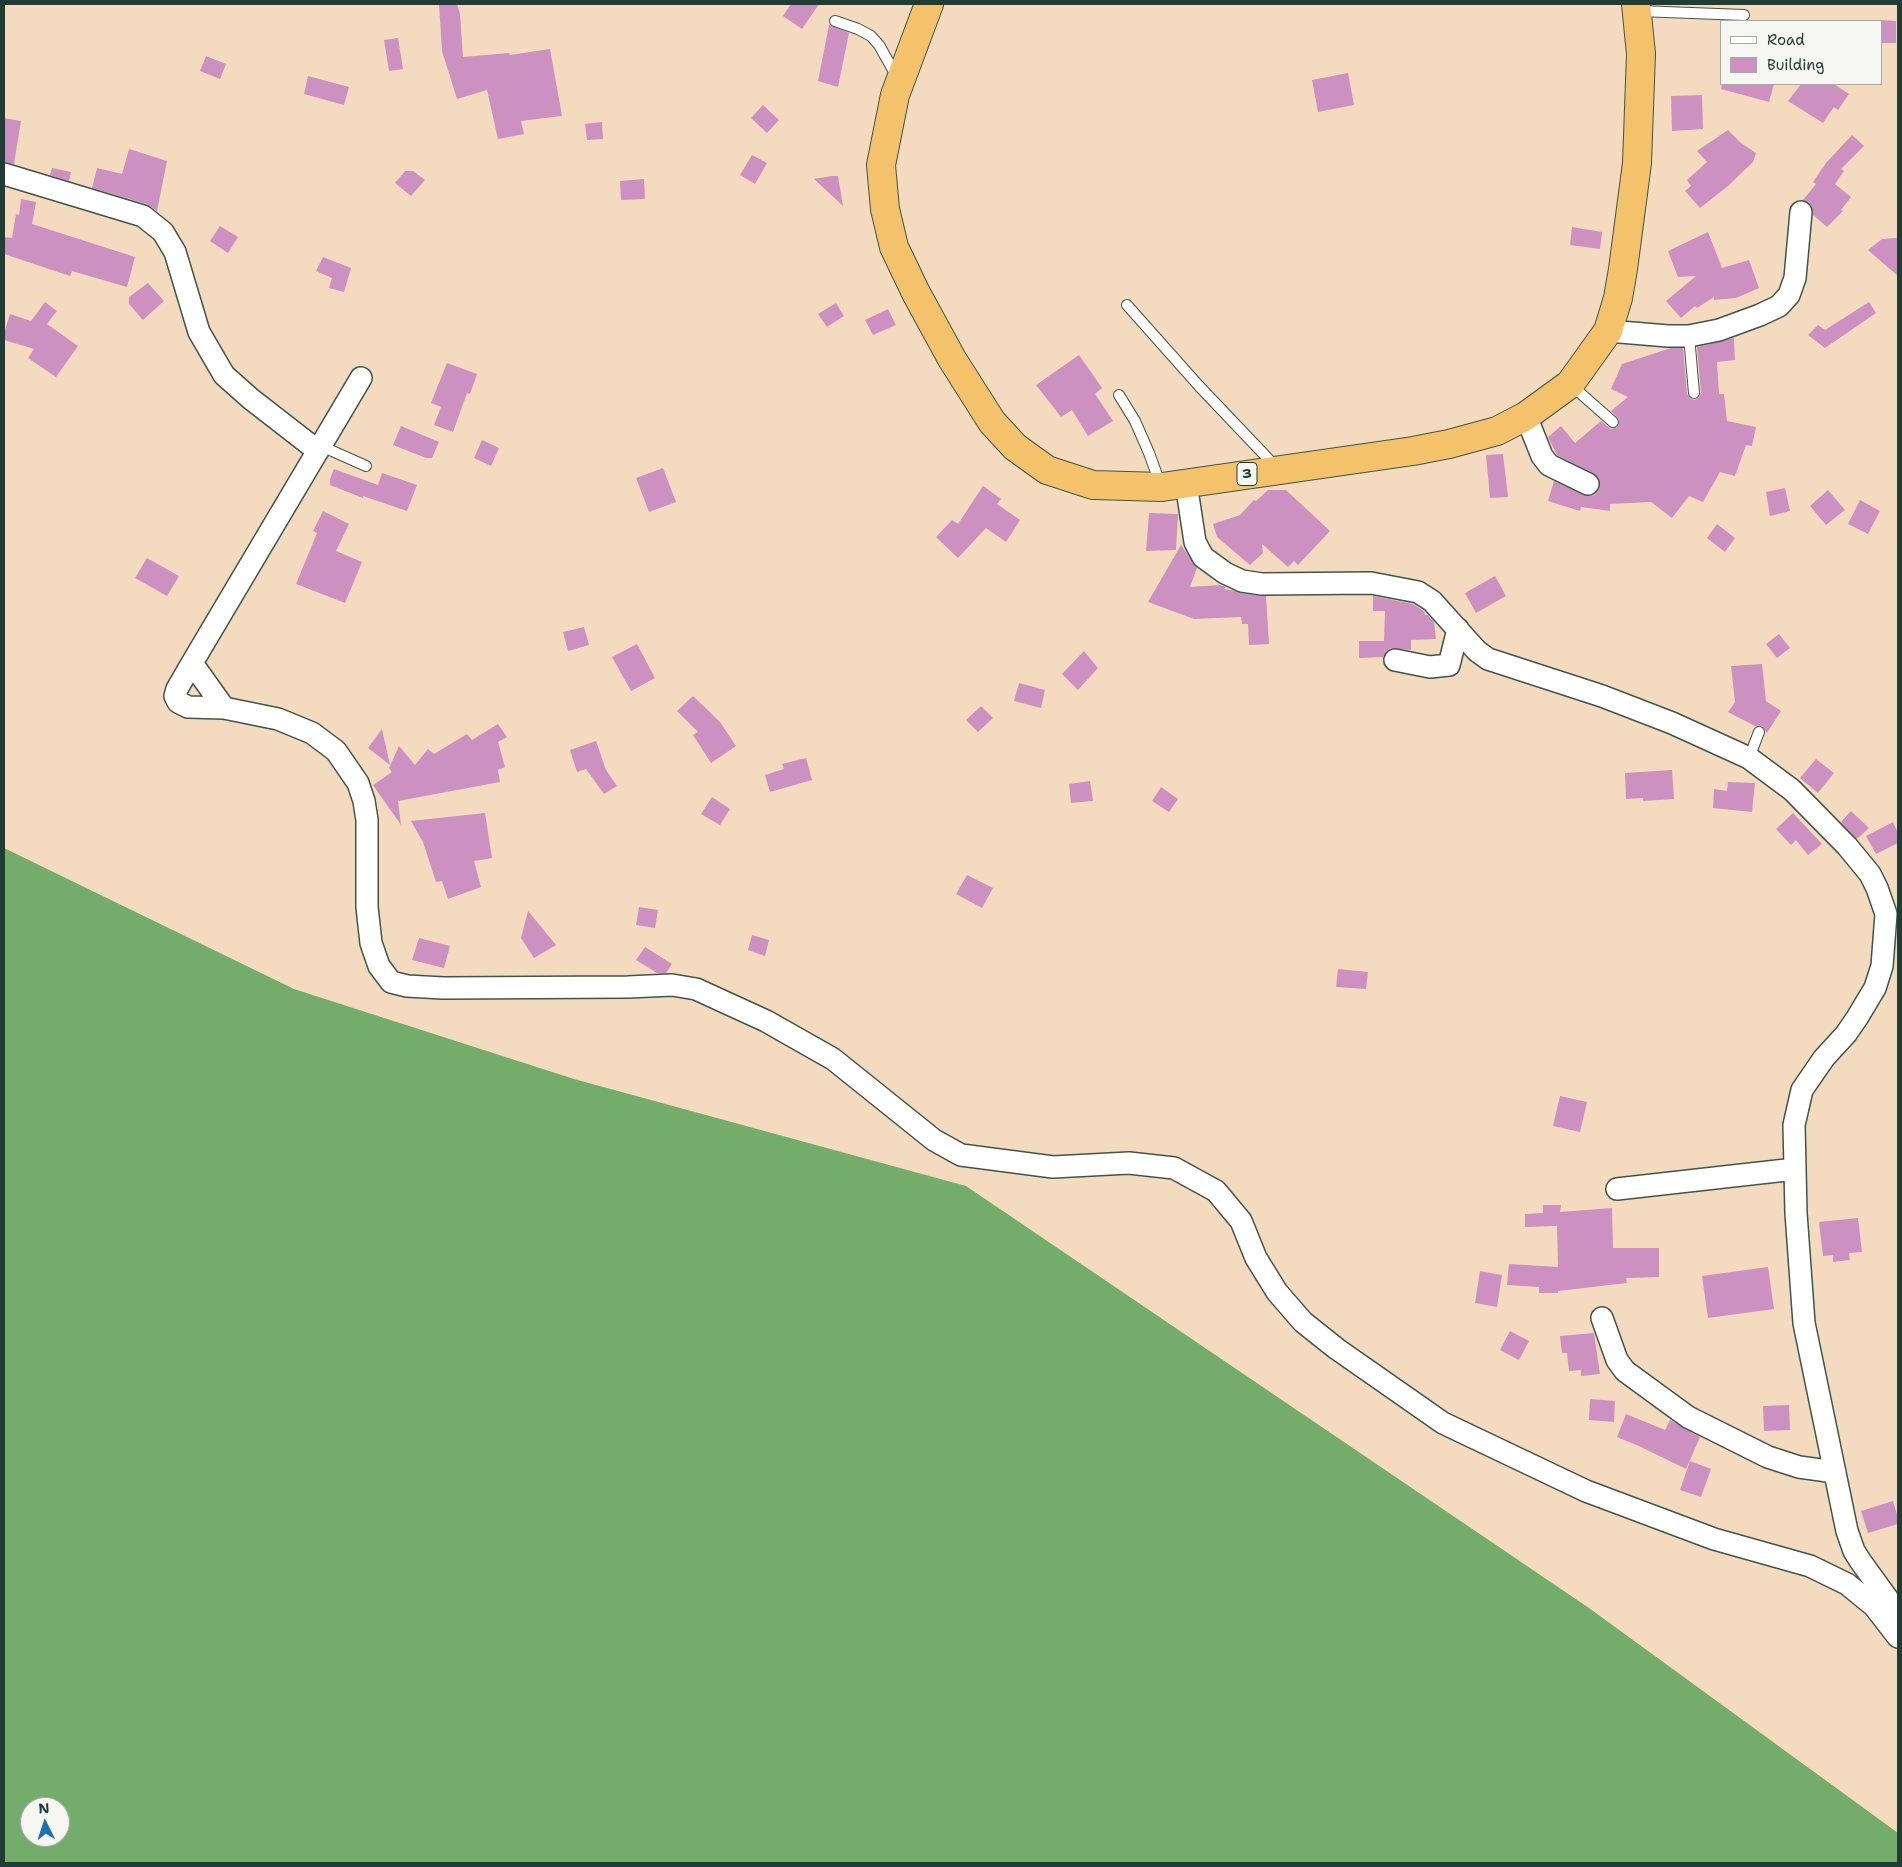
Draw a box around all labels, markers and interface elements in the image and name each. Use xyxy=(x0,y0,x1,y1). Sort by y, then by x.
legend xyxy=(1720,20,1882,85)
text: Road xyxy=(1767,30,1805,50)
text: Building xyxy=(1767,55,1824,75)
road number: 3 xyxy=(1237,462,1257,486)
north arrow xyxy=(20,1797,70,1847)
text: N xyxy=(38,1799,50,1817)

